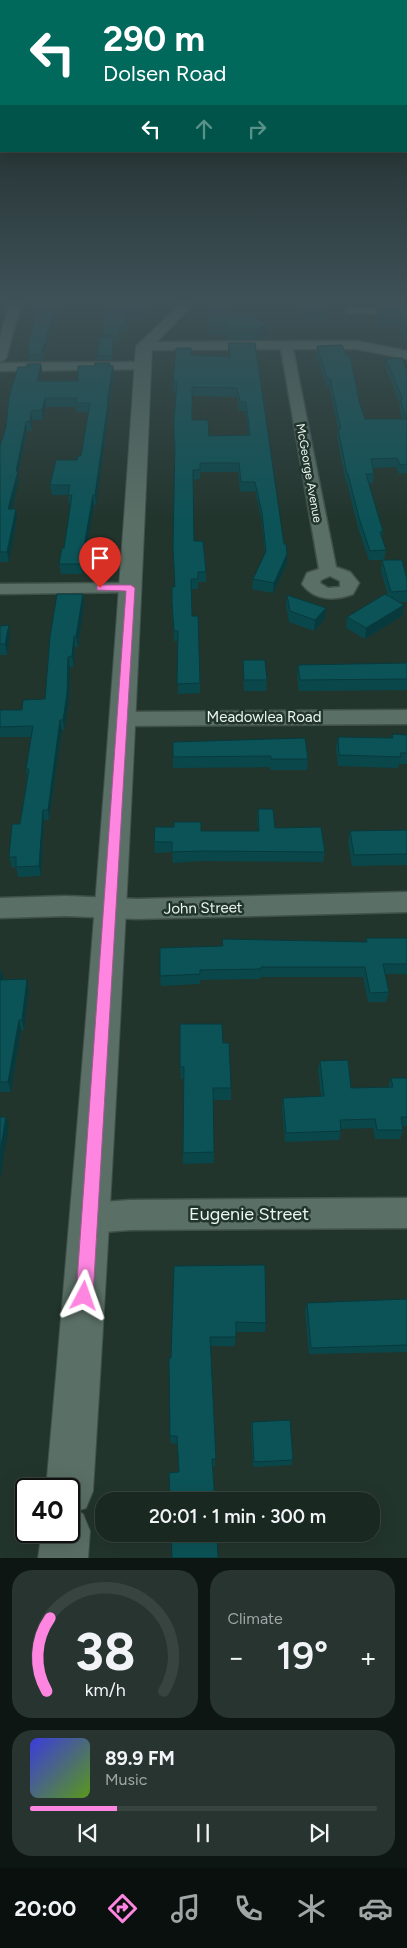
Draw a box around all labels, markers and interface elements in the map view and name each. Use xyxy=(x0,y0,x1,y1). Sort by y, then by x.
text: 290 m xyxy=(103,18,205,60)
icon: left xyxy=(20,20,85,85)
text: Dolsen Road xyxy=(103,60,226,87)
icon: left xyxy=(137,115,165,143)
icon: ahead xyxy=(190,115,218,143)
icon: right xyxy=(243,115,271,143)
street label: McGeorge Avenue xyxy=(293,422,325,524)
pin xyxy=(79,537,121,588)
icon: arrive xyxy=(86,544,114,572)
street label: Meadowlea Road xyxy=(207,708,321,726)
street label: John Street xyxy=(163,898,243,918)
street label: Eugenie Street xyxy=(189,1203,309,1225)
position arrow xyxy=(57,1269,109,1321)
speed limit sign: 40 xyxy=(15,1478,80,1543)
text: 20:01 · 1 min · 300 m xyxy=(149,1505,326,1528)
text: Climate xyxy=(228,1609,283,1628)
text: 38 xyxy=(74,1621,135,1683)
text: 19° xyxy=(276,1633,328,1679)
text: − xyxy=(228,1640,245,1674)
text: + xyxy=(360,1640,377,1674)
text: km/h xyxy=(84,1679,125,1700)
text: 89.9 FM xyxy=(105,1747,175,1770)
text: Music xyxy=(105,1770,147,1789)
icon: previous xyxy=(74,1819,102,1847)
icon: pause xyxy=(189,1819,217,1847)
icon: next xyxy=(305,1819,333,1847)
icon: directions xyxy=(105,1891,140,1926)
icon: music xyxy=(168,1891,203,1926)
icon: phone xyxy=(231,1891,266,1926)
icon: climate xyxy=(294,1891,329,1926)
icon: car xyxy=(358,1891,393,1926)
text: 20:00 xyxy=(14,1895,76,1922)

